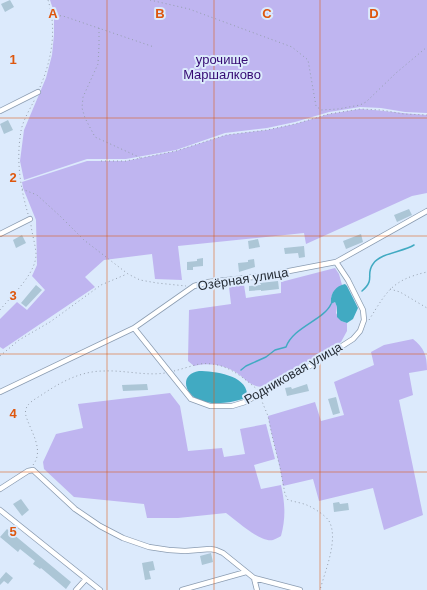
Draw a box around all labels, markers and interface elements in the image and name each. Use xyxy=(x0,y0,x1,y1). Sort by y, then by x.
text: A xyxy=(48,6,58,21)
text: B xyxy=(155,6,165,21)
text: C xyxy=(262,6,272,21)
text: D xyxy=(369,6,379,21)
text: 1 xyxy=(9,52,17,67)
park label: урочище Маршалково xyxy=(183,52,261,82)
text: 2 xyxy=(9,170,17,185)
street label: Озёрная улица xyxy=(197,264,290,294)
text: 3 xyxy=(9,288,17,303)
street label: Родниковая улица xyxy=(241,338,345,407)
text: 4 xyxy=(9,406,17,421)
text: 5 xyxy=(9,524,17,539)

